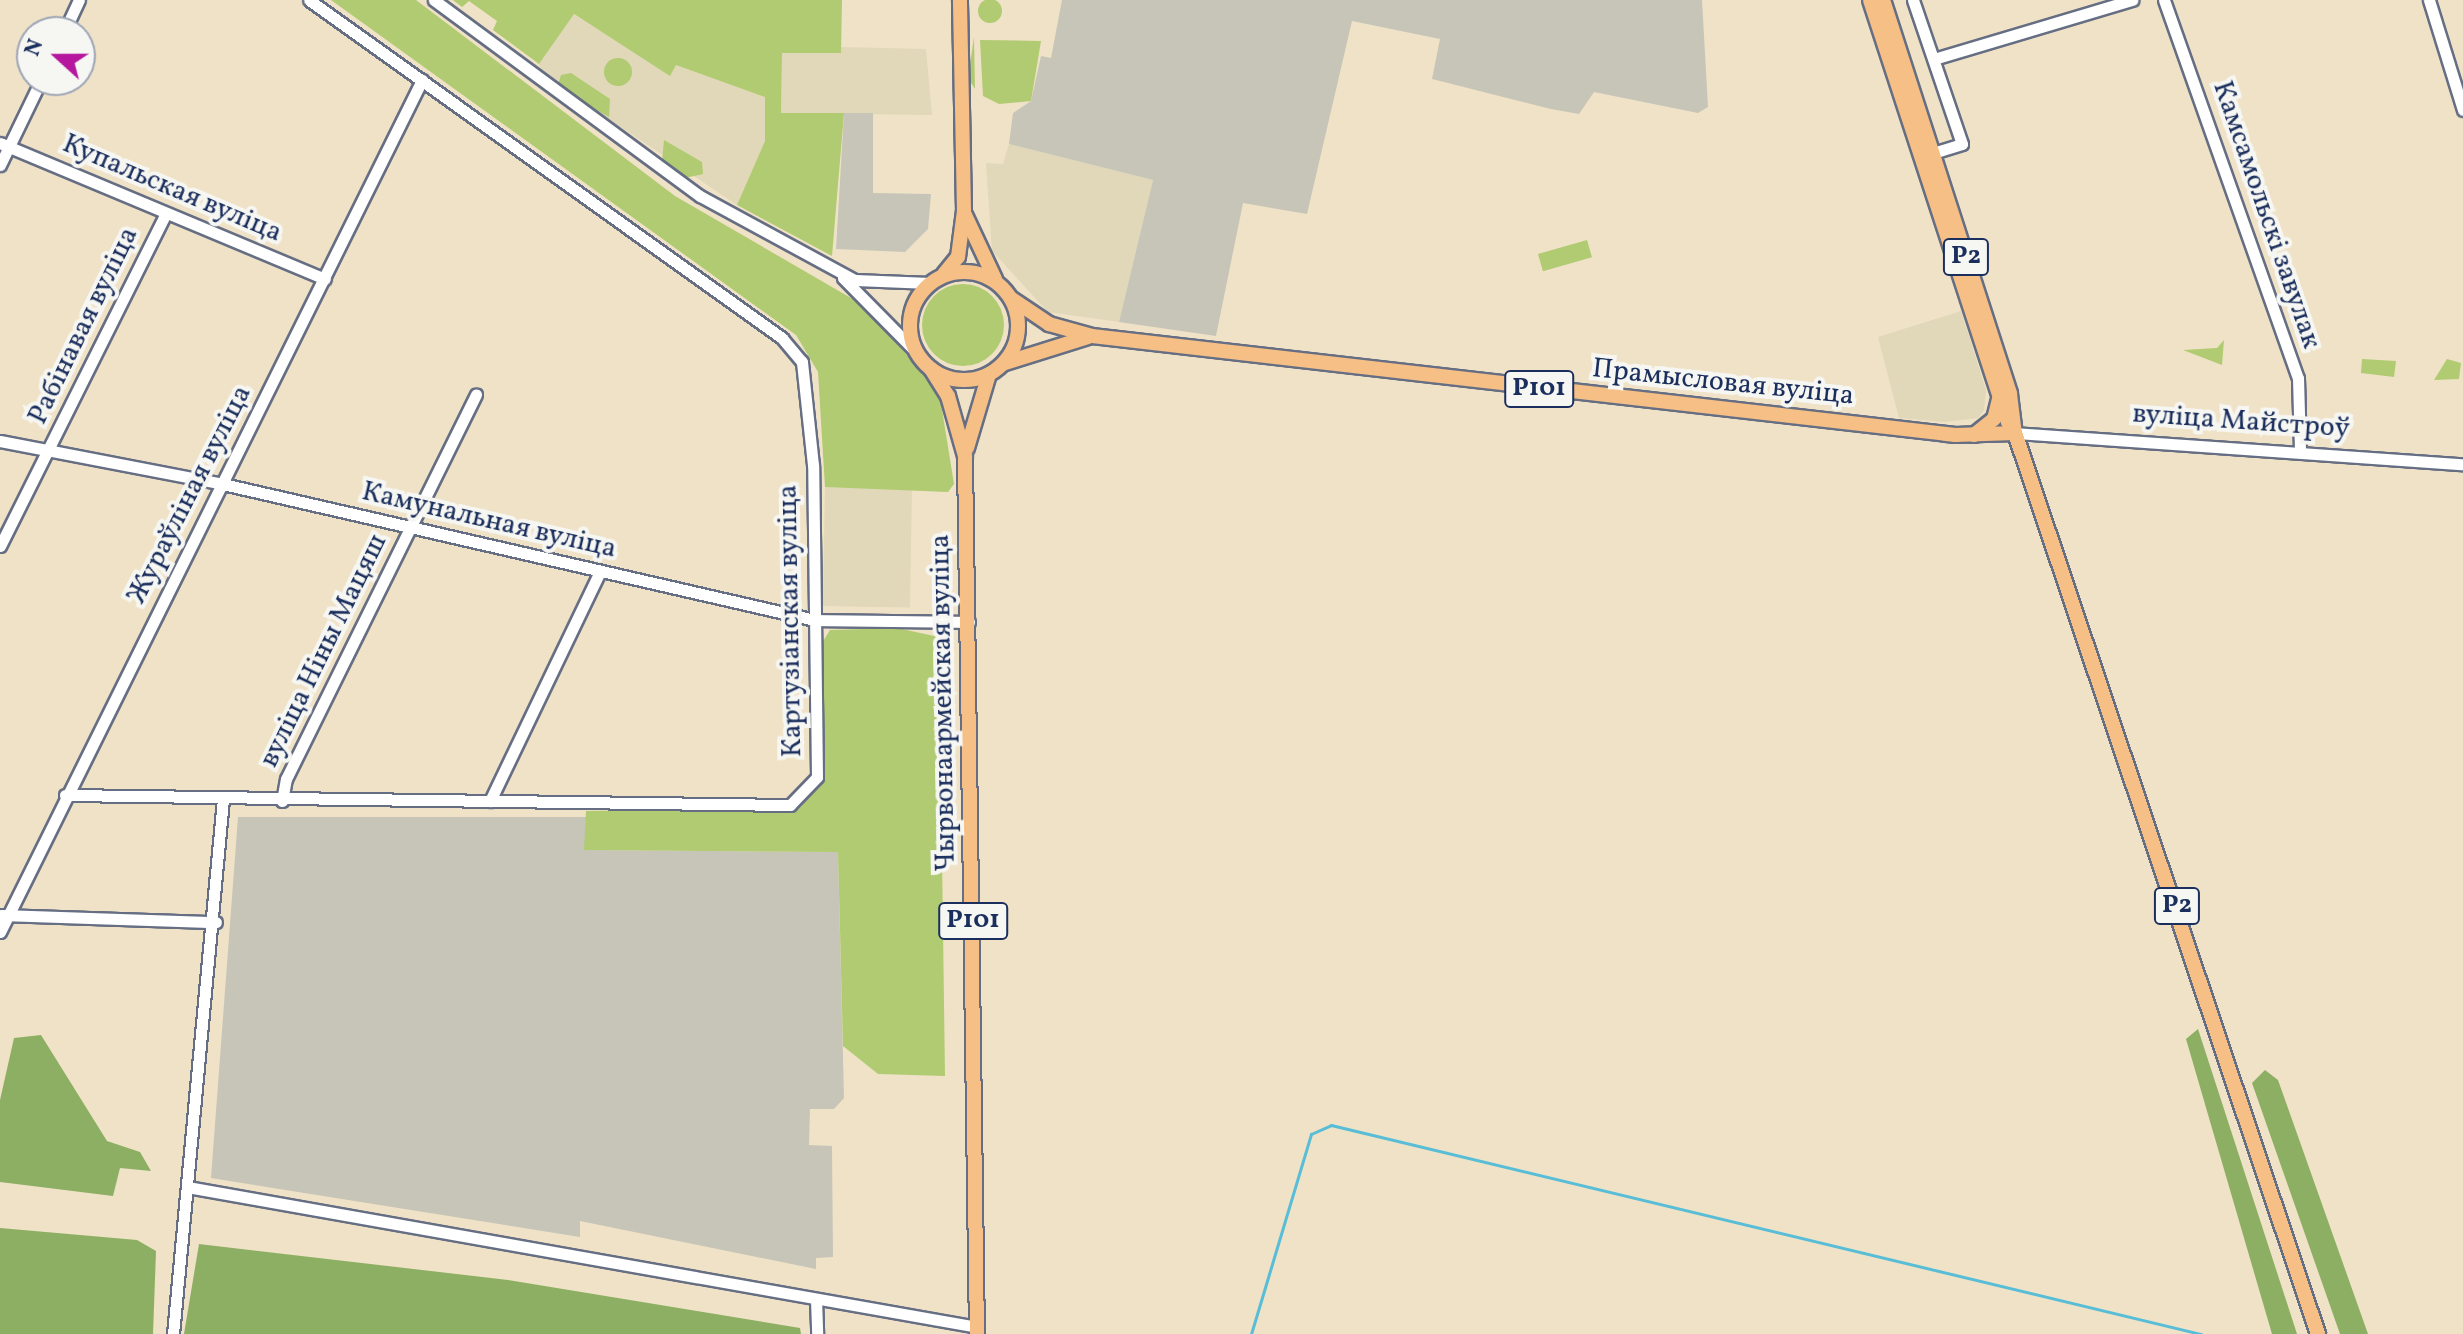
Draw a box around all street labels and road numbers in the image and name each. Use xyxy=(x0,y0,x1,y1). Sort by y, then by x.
street label: Камсамольскі завулак xyxy=(2204,77,2328,353)
street label: Купальская вуліца xyxy=(57,128,287,250)
street label: Рабінавая вуліца xyxy=(22,222,146,430)
road number: Р2 xyxy=(1942,235,1990,279)
street label: Прамысловая вуліца xyxy=(1590,353,1856,413)
road number: Р101 xyxy=(1503,367,1575,411)
street label: Жураўліная вуліца xyxy=(120,380,260,610)
street label: вуліца Майстроў xyxy=(2131,398,2351,446)
street label: Камунальная вуліца xyxy=(358,475,620,567)
street label: Картузіанская вуліца xyxy=(772,484,810,758)
street label: вуліца Ніны Мацяш xyxy=(253,529,395,773)
street label: Чырвонаармейская вуліца xyxy=(924,534,964,872)
road number: Р2 xyxy=(2153,884,2201,928)
road number: Р101 xyxy=(937,899,1009,943)

